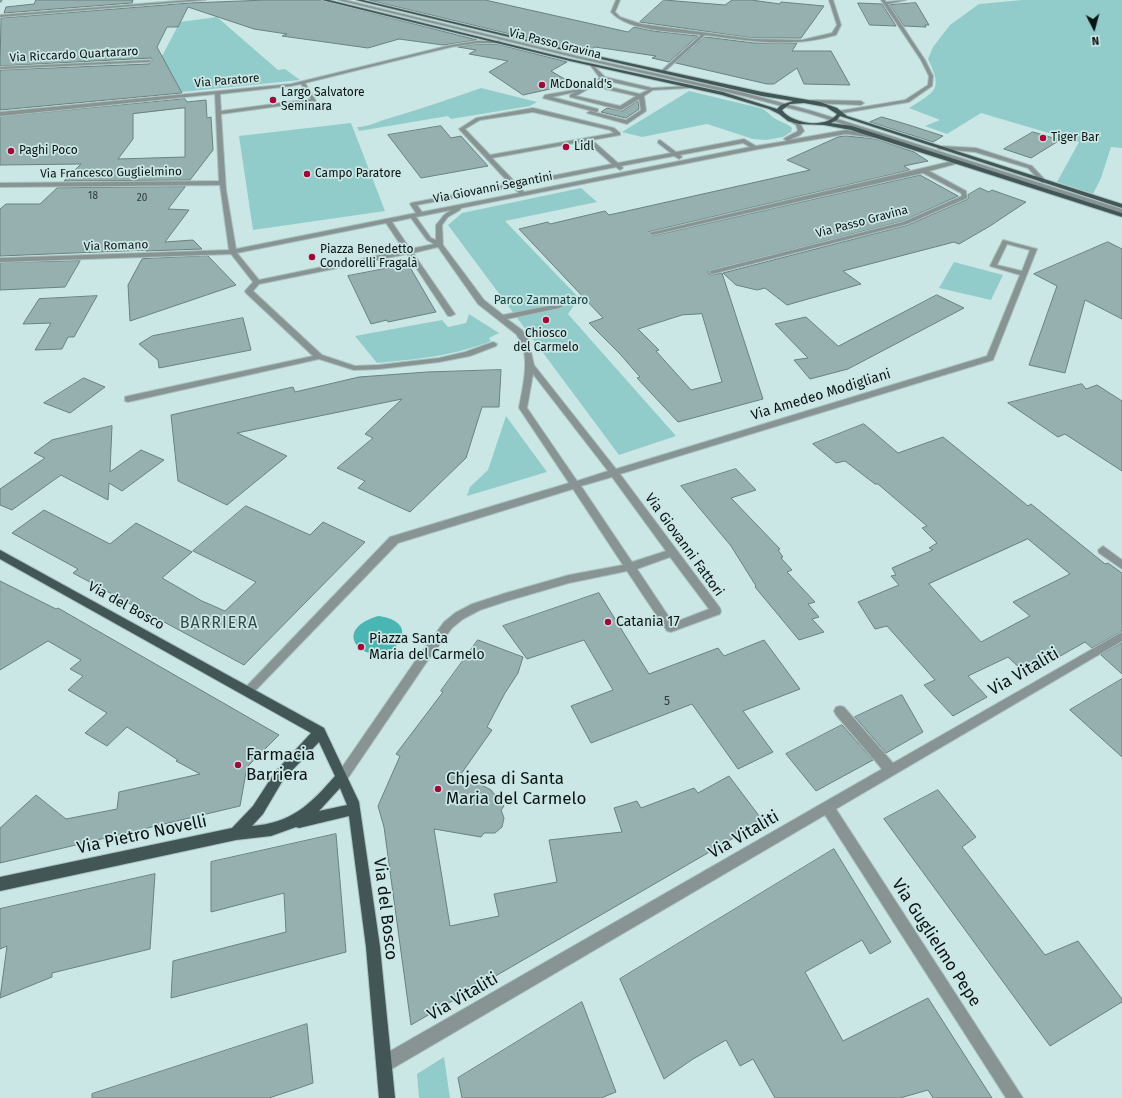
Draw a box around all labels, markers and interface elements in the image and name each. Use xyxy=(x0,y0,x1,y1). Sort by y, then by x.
north arrow xyxy=(1074,8,1114,48)
street label: Via Passo Gravina xyxy=(507,26,603,62)
text: N xyxy=(1091,34,1100,47)
street label: Via Riccardo Quartararo xyxy=(9,44,139,66)
street label: Via Paratore xyxy=(194,71,260,91)
place label: McDonald's xyxy=(550,78,612,92)
marker: McDonald's xyxy=(537,80,547,90)
place label: Largo Salvatore Seminara xyxy=(281,86,365,114)
marker: Largo Salvatore Seminara xyxy=(268,95,278,105)
place label: Tiger Bar xyxy=(1051,131,1099,145)
marker: Tiger Bar xyxy=(1038,133,1048,143)
place label: Lidl xyxy=(574,140,594,154)
marker: Lidl xyxy=(561,142,571,152)
place label: Paghi Poco xyxy=(19,144,78,158)
marker: Paghi Poco xyxy=(6,146,16,156)
street label: Via Francesco Guglielmino xyxy=(40,165,182,181)
place label: Campo Paratore xyxy=(315,167,401,181)
marker: Campo Paratore xyxy=(302,169,312,179)
street label: Via Giovanni Segantini xyxy=(432,169,554,207)
house number: 18 xyxy=(88,190,98,202)
house number: 20 xyxy=(137,192,147,204)
street label: Via Passo Gravina xyxy=(814,203,910,241)
street label: Via Romano xyxy=(83,238,149,254)
place label: Piazza Benedetto Condorelli Fragalà xyxy=(320,243,418,271)
marker: Piazza Benedetto Condorelli Fragalà xyxy=(307,252,317,262)
park label: Parco Zammataro xyxy=(494,294,588,308)
marker: Chiosco del Carmelo xyxy=(541,315,551,325)
place label: Chiosco del Carmelo xyxy=(513,327,579,355)
street label: Via Amedeo Modigliani xyxy=(749,366,893,424)
street label: Via Giovanni Fattori xyxy=(641,490,727,600)
street label: Via del Bosco xyxy=(85,578,167,634)
district label: BARRIERA xyxy=(180,614,258,634)
place label: Catania 17 xyxy=(616,614,680,630)
marker: Catania 17 xyxy=(603,617,613,627)
place label: Piazza Santa Maria del Carmelo xyxy=(369,631,485,664)
marker: Piazza Santa Maria del Carmelo xyxy=(356,642,366,652)
street label: Via Vitaliti xyxy=(985,644,1063,700)
house number: 5 xyxy=(664,695,670,709)
place label: Farmacia Barriera xyxy=(246,745,315,785)
marker: Farmacia Barriera xyxy=(233,760,243,770)
place label: Chjesa di Santa Maria del Carmelo xyxy=(446,769,586,809)
marker: Chjesa di Santa Maria del Carmelo xyxy=(433,784,443,794)
street label: Via Vitaliti xyxy=(705,807,783,863)
street label: Via Pietro Novelli xyxy=(75,811,209,859)
street label: Via del Bosco xyxy=(369,857,401,961)
street label: Via Guglielmo Pepe xyxy=(887,875,985,1011)
street label: Via Vitaliti xyxy=(424,969,502,1025)

